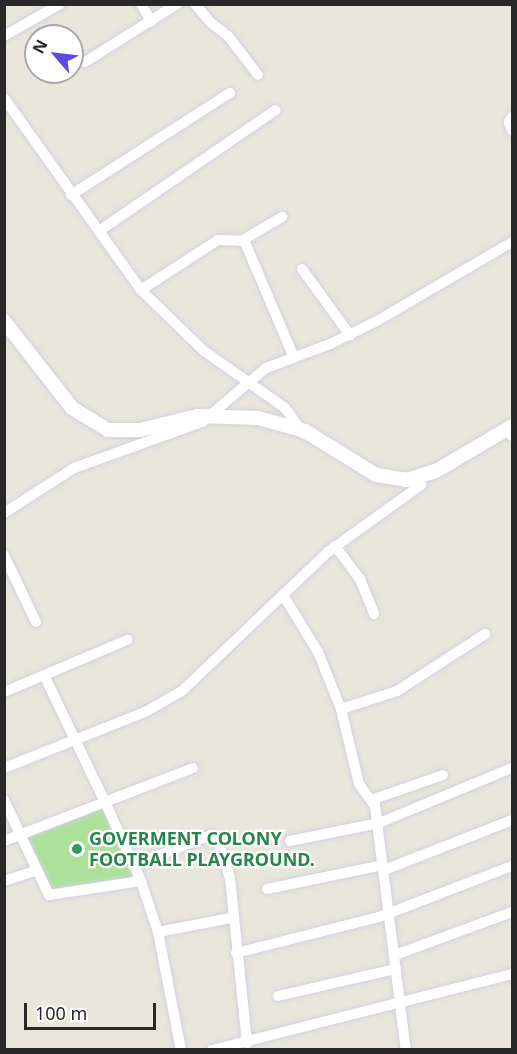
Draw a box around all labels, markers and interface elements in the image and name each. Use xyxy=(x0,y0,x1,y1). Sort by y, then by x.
north arrow xyxy=(24,24,84,84)
text: N xyxy=(27,36,53,57)
place label: GOVERMENT COLONY FOOTBALL PLAYGROUND. xyxy=(89,828,315,870)
marker: GOVERMENT COLONY FOOTBALL PLAYGROUND. xyxy=(70,842,84,856)
scale bar xyxy=(27,991,159,1029)
text: 100 m xyxy=(35,1001,87,1025)

